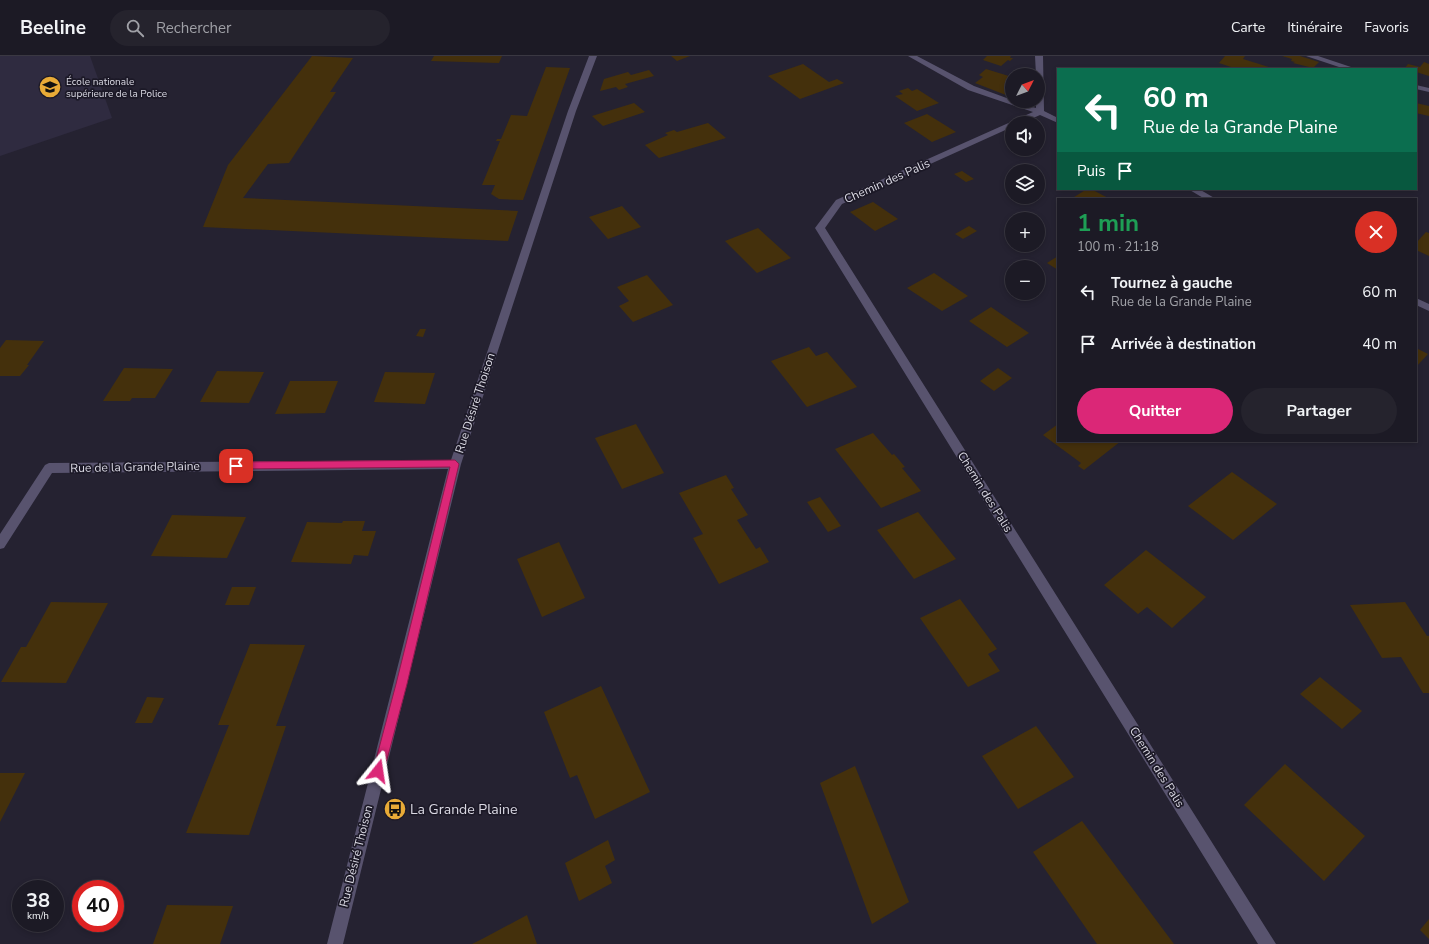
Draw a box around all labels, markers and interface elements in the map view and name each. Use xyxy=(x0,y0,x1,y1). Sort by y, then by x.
search box xyxy=(110,10,390,46)
text: Beeline xyxy=(20,15,86,41)
icon: search xyxy=(124,17,146,39)
text: Rechercher xyxy=(156,18,231,38)
text: Carte xyxy=(1231,18,1265,37)
text: Itinéraire xyxy=(1287,18,1342,37)
text: Favoris xyxy=(1364,18,1409,37)
north arrow xyxy=(1005,68,1045,108)
map controls xyxy=(1005,68,1045,300)
school or university icon: École nationale supérieure de la Police xyxy=(37,74,63,100)
place label: École nationale supérieure de la Police xyxy=(66,75,167,101)
text: 60 m xyxy=(1143,79,1209,117)
icon: left xyxy=(1077,84,1129,136)
text: Rue de la Grande Plaine xyxy=(1143,115,1338,139)
button: sound xyxy=(1005,116,1045,156)
street label: Chemin des Palis xyxy=(842,155,933,207)
icon: arrive xyxy=(1114,160,1136,182)
text: Puis xyxy=(1077,161,1106,181)
button: layers xyxy=(1005,164,1045,204)
text: 1 min xyxy=(1077,207,1139,239)
button: close xyxy=(1355,211,1397,253)
button: + xyxy=(1005,212,1045,252)
text: 100 m · 21:18 xyxy=(1077,238,1159,256)
button: − xyxy=(1005,260,1045,300)
text: Tournez à gauche xyxy=(1111,273,1233,293)
icon: left xyxy=(1077,281,1099,303)
text: 60 m xyxy=(1362,282,1397,302)
text: Rue de la Grande Plaine xyxy=(1111,293,1252,311)
icon: arrive xyxy=(1077,333,1099,355)
text: Arrivée à destination xyxy=(1111,334,1256,354)
text: 40 m xyxy=(1362,334,1397,354)
street label: Rue Désiré Thoison xyxy=(451,351,499,455)
button: Quitter xyxy=(1077,388,1233,434)
button: Partager xyxy=(1241,388,1397,434)
pin xyxy=(219,449,253,483)
street label: Chemin des Palis xyxy=(954,449,1016,536)
icon: arrive xyxy=(225,455,247,477)
street label: Rue de la Grande Plaine xyxy=(70,458,200,476)
street label: Chemin des Palis xyxy=(1126,724,1188,811)
position arrow xyxy=(357,750,399,792)
bus stop icon: La Grande Plaine xyxy=(382,796,408,822)
place label: La Grande Plaine xyxy=(410,800,517,819)
street label: Rue Désiré Thoison xyxy=(336,803,376,909)
speed limit sign: 40 xyxy=(72,880,124,932)
text: 38 xyxy=(26,887,50,914)
text: km/h xyxy=(27,909,49,923)

